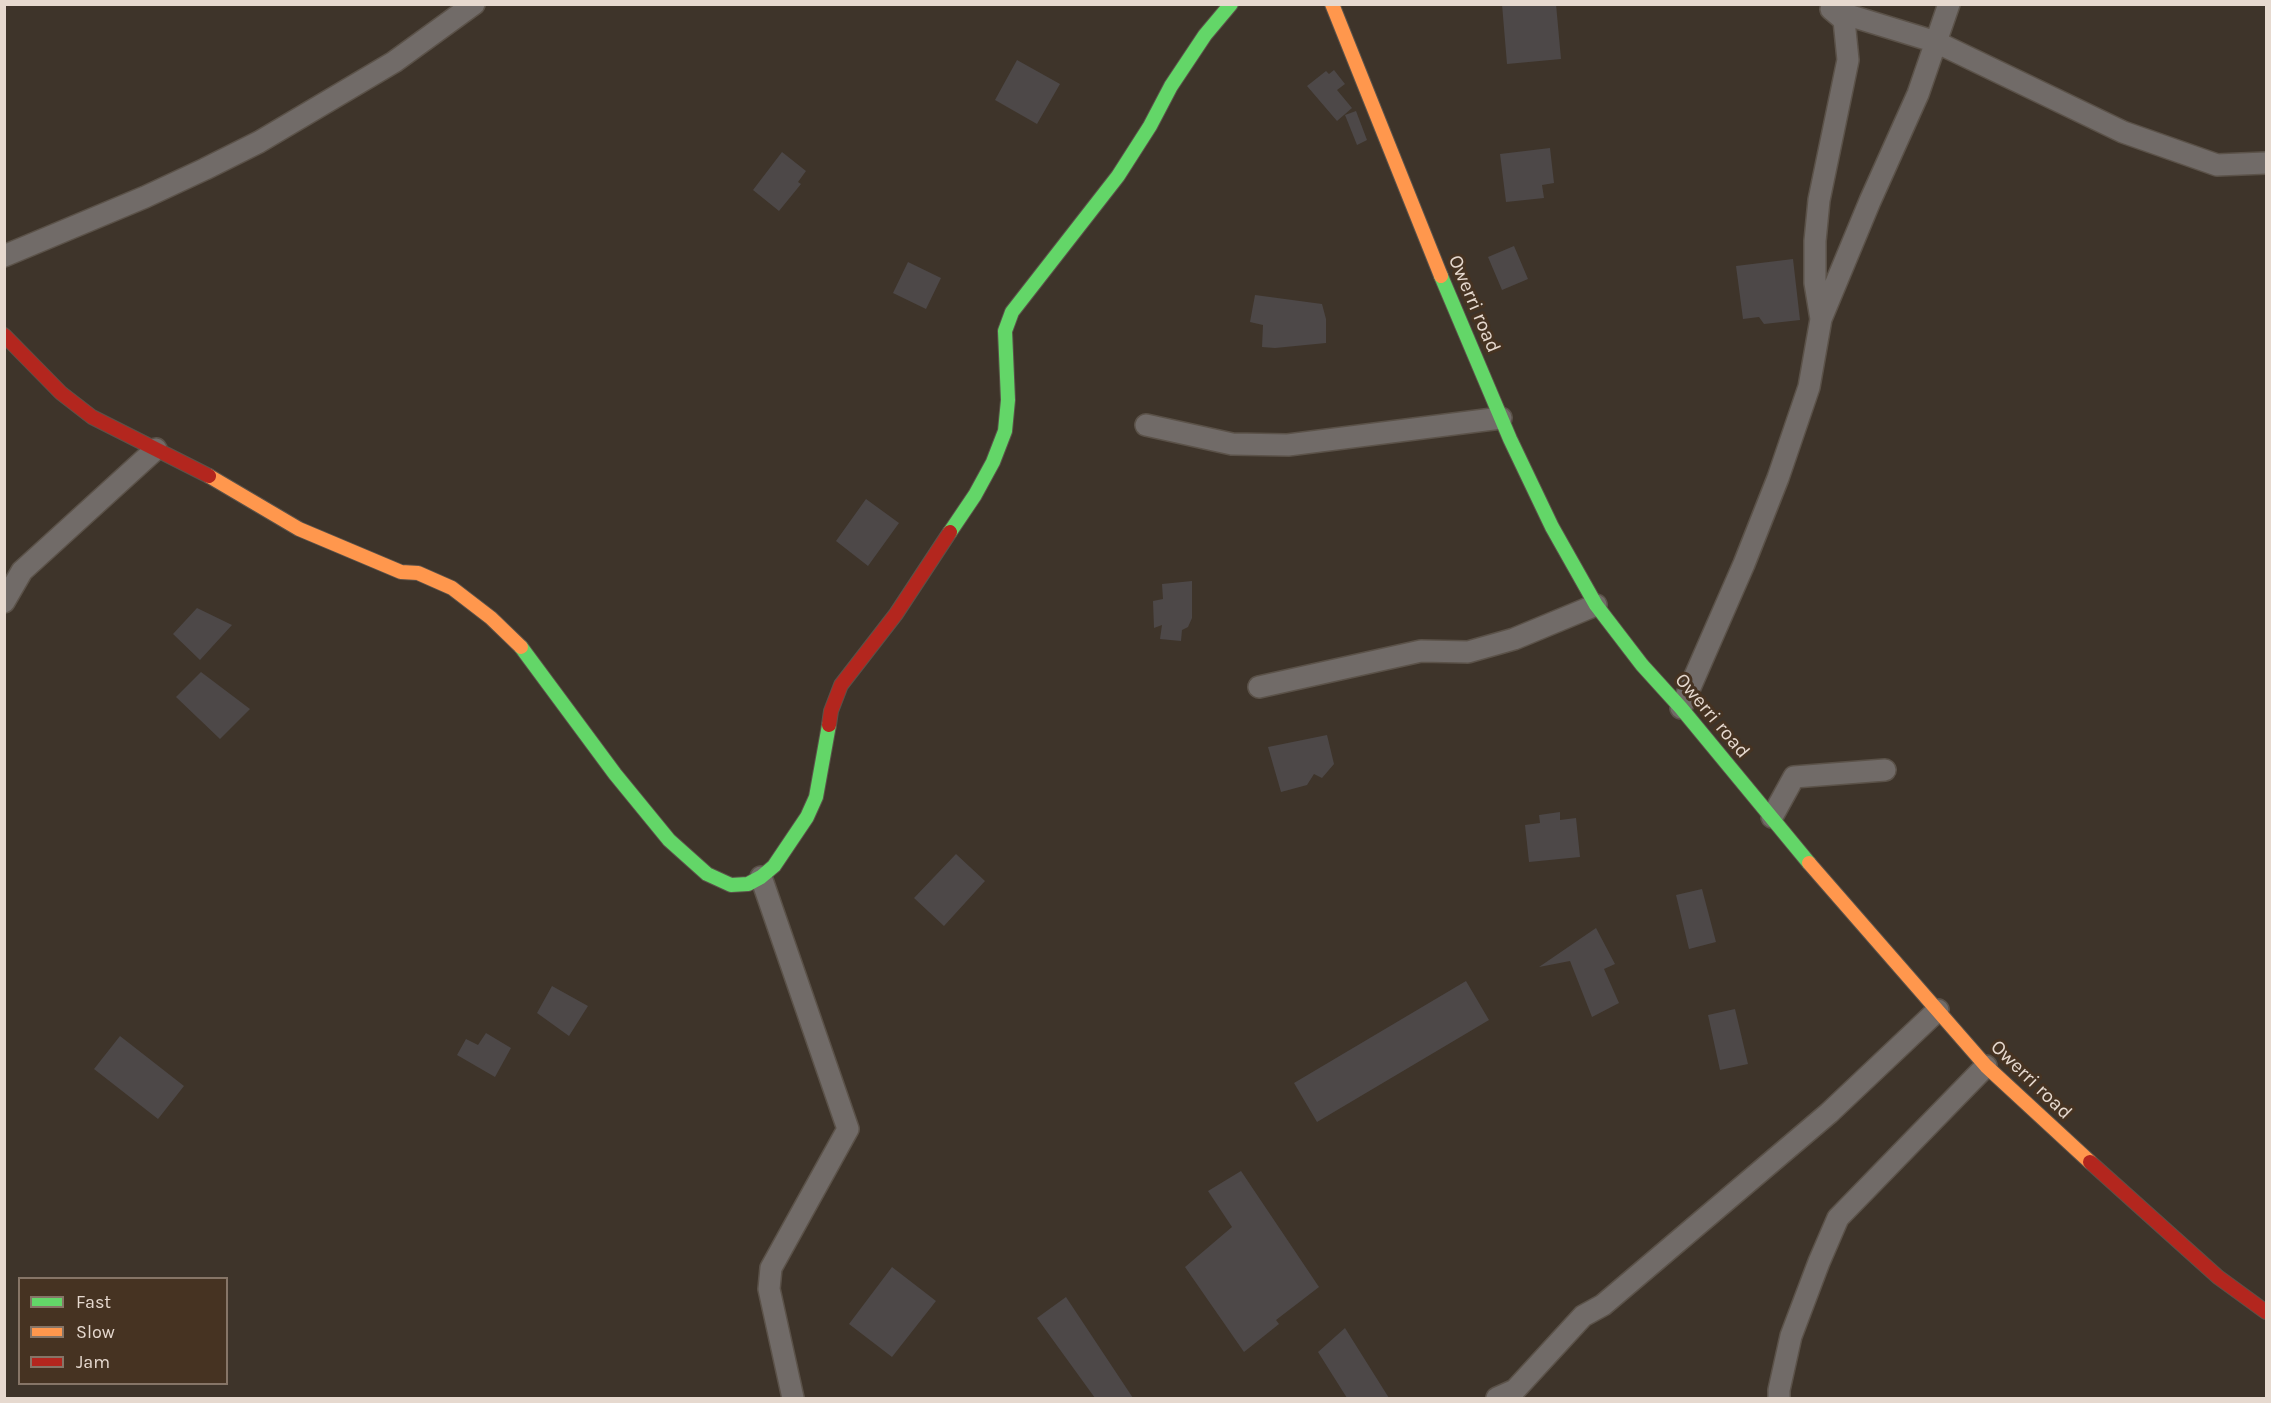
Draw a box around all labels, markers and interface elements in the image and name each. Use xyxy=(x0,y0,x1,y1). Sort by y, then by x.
street label: Owerri road xyxy=(1443,252,1505,356)
street label: Owerri road xyxy=(1669,669,1755,763)
street label: Owerri road xyxy=(1985,1035,2077,1125)
legend xyxy=(18,1277,228,1385)
text: Fast xyxy=(76,1291,111,1313)
text: Slow xyxy=(76,1321,115,1343)
text: Jam xyxy=(76,1351,110,1373)

